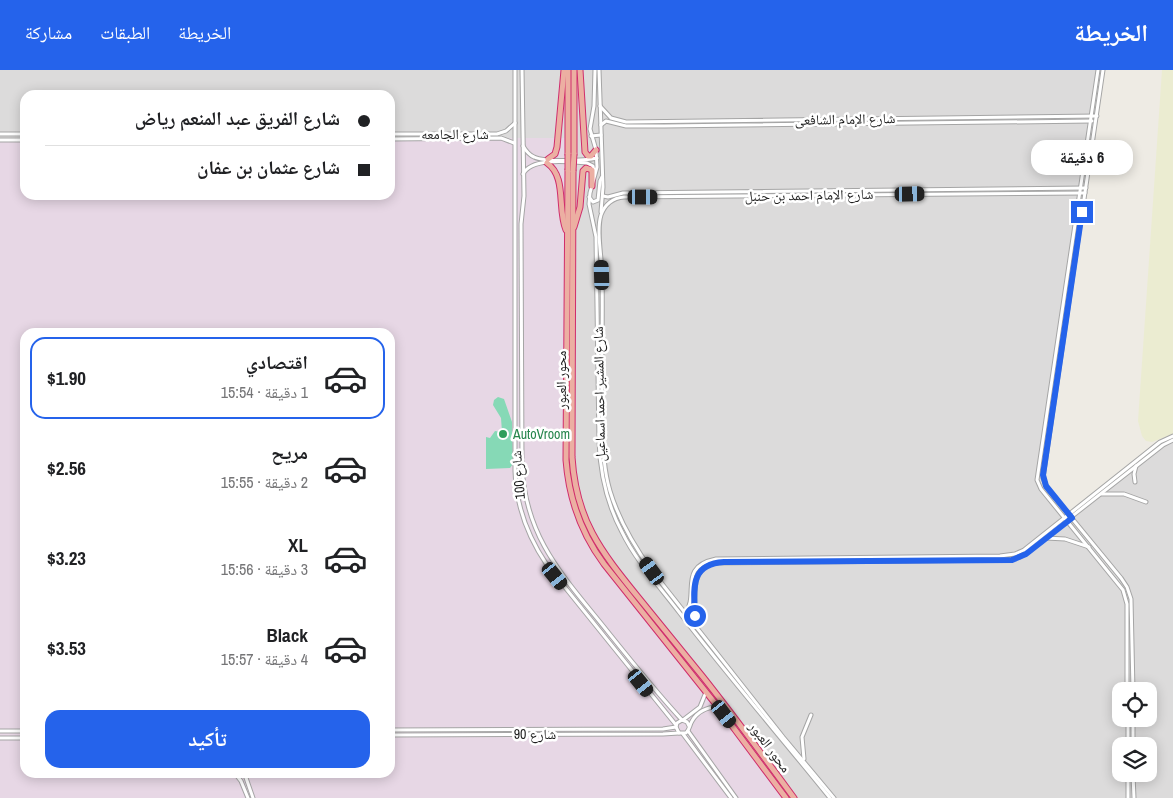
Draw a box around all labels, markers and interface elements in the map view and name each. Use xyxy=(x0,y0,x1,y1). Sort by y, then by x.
text: الخريطة xyxy=(1074,16,1148,48)
text: مشاركة xyxy=(25,20,72,45)
text: الطبقات xyxy=(100,20,150,45)
text: الخريطة xyxy=(178,20,231,45)
text: شارع الفريق عبد المنعم رياض xyxy=(135,105,340,131)
street label: شارع الإمام الشافعى xyxy=(794,109,896,130)
street label: شارع الجامعه xyxy=(421,125,489,144)
callout: 6 دقيقة xyxy=(1031,140,1133,174)
text: 6 دقيقة xyxy=(1060,146,1104,168)
text: شارع عثمان بن عفان xyxy=(197,154,340,180)
street label: شارع الإمام احمد بن حنبل xyxy=(744,185,874,206)
car xyxy=(894,186,925,202)
car xyxy=(628,190,658,205)
route end xyxy=(1071,201,1093,223)
car xyxy=(593,260,610,290)
street label: شارع المشير احمد اسماعيل xyxy=(589,326,610,462)
text: اقتصادي xyxy=(246,349,308,375)
street label: محور العبور xyxy=(552,351,570,411)
icon: car xyxy=(323,356,368,401)
text: $1.90 xyxy=(47,365,86,391)
text: 1 دقيقة · 15:54 xyxy=(221,381,308,403)
place label: AutoVroom xyxy=(512,425,570,443)
marker: AutoVroom xyxy=(497,428,509,440)
text: مريح xyxy=(271,439,308,465)
icon: car xyxy=(323,446,368,491)
street label: شارع 100 xyxy=(507,450,530,500)
text: $2.56 xyxy=(47,455,86,481)
text: 2 دقيقة · 15:55 xyxy=(221,471,308,493)
text: XL xyxy=(288,532,308,558)
icon: car xyxy=(323,536,368,581)
text: $3.23 xyxy=(47,545,86,571)
car xyxy=(637,554,666,588)
text: 3 دقيقة · 15:56 xyxy=(221,558,308,580)
car xyxy=(539,560,570,592)
route start xyxy=(684,605,706,627)
text: Black xyxy=(266,622,308,648)
icon: car xyxy=(323,626,368,671)
text: $3.53 xyxy=(47,635,86,661)
text: 4 دقيقة · 15:57 xyxy=(221,648,308,670)
car xyxy=(625,667,656,699)
map controls xyxy=(1112,682,1157,782)
button: locate xyxy=(1112,682,1157,727)
car xyxy=(708,698,739,730)
button: تأكيد xyxy=(45,710,370,768)
street label: محور العبور xyxy=(744,717,795,776)
street label: شارع 90 xyxy=(514,725,556,744)
button: layers xyxy=(1112,737,1157,782)

